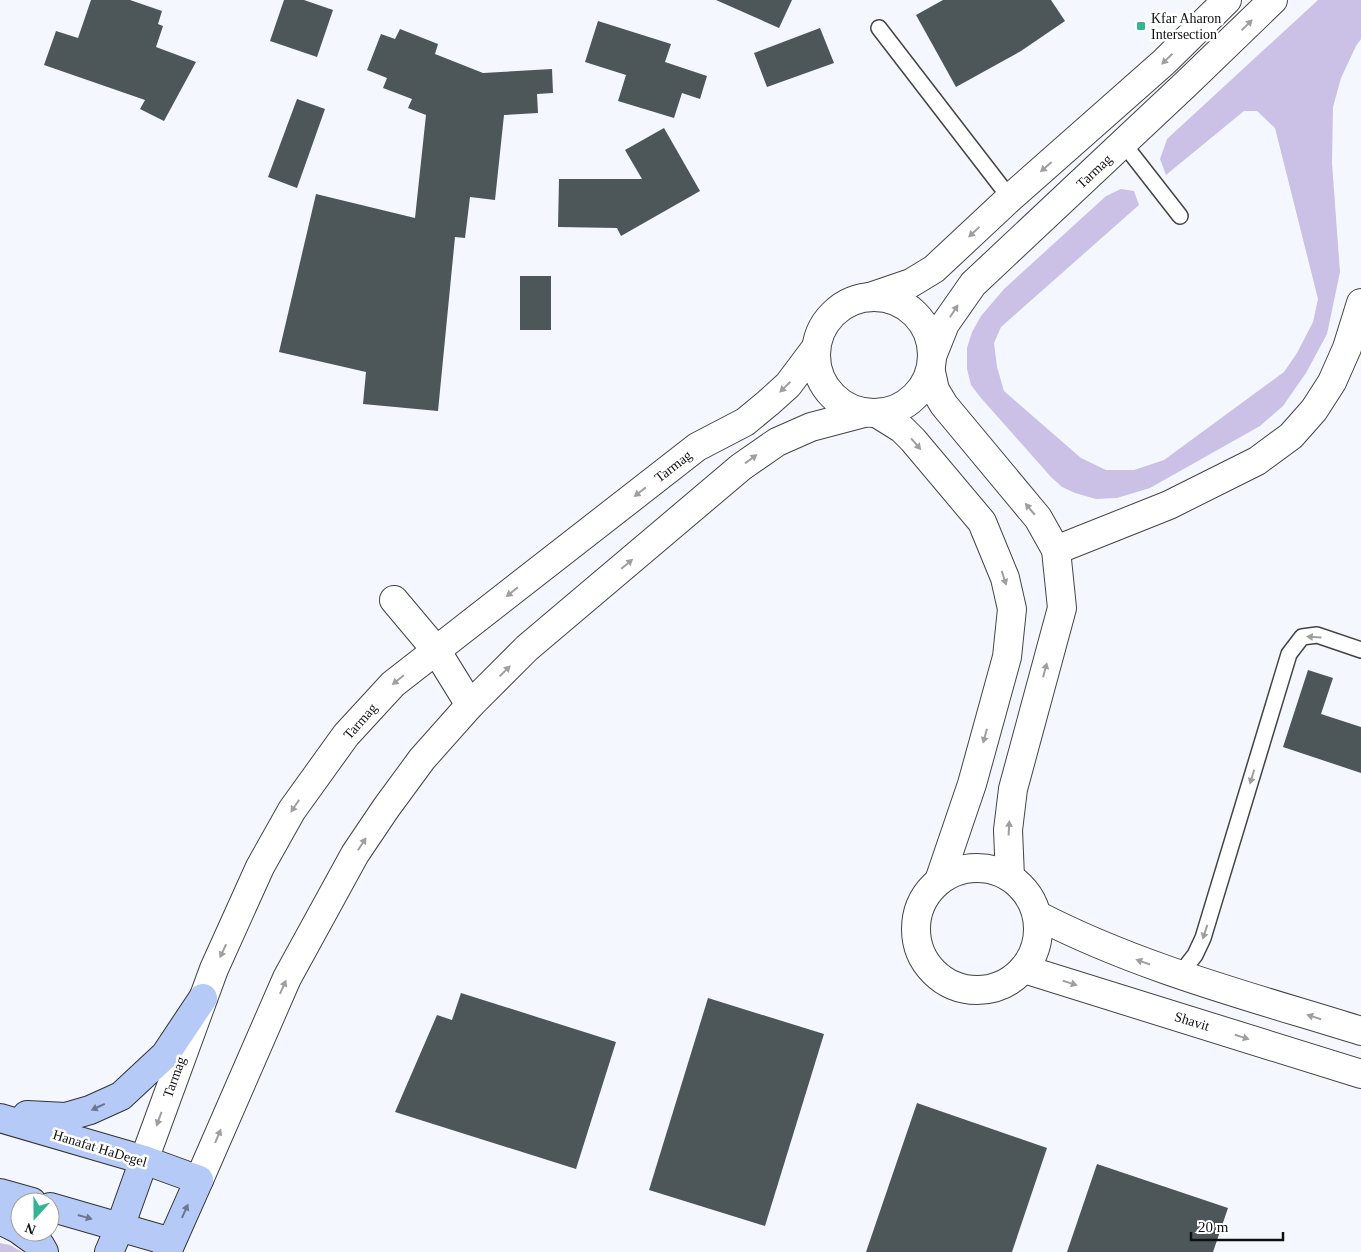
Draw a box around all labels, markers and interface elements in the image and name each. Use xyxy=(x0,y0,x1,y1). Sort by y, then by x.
place label: Kfar Aharon Intersection xyxy=(1151,11,1221,42)
one-way arrow xyxy=(1241,19,1253,31)
marker: Kfar Aharon Intersection xyxy=(1135,20,1147,32)
one-way arrow xyxy=(1162,53,1174,65)
street label: Tarmag xyxy=(1074,151,1115,191)
one-way arrow xyxy=(1039,161,1052,172)
one-way arrow xyxy=(968,226,980,238)
one-way arrow xyxy=(949,304,958,317)
one-way arrow xyxy=(779,381,791,393)
one-way arrow xyxy=(910,438,921,450)
street label: Tarmag xyxy=(652,447,695,485)
one-way arrow xyxy=(744,454,758,464)
one-way arrow xyxy=(634,486,647,497)
one-way arrow xyxy=(1025,503,1036,515)
one-way arrow xyxy=(621,559,633,570)
one-way arrow xyxy=(1001,571,1009,586)
one-way arrow xyxy=(506,586,519,597)
one-way arrow xyxy=(1306,633,1322,641)
one-way arrow xyxy=(1041,663,1049,678)
one-way arrow xyxy=(498,665,510,677)
one-way arrow xyxy=(392,675,405,686)
street label: Tarmag xyxy=(341,700,380,742)
one-way arrow xyxy=(981,729,989,744)
one-way arrow xyxy=(1248,770,1256,785)
one-way arrow xyxy=(291,799,300,812)
one-way arrow xyxy=(1006,820,1014,836)
one-way arrow xyxy=(357,838,366,851)
one-way arrow xyxy=(1201,925,1208,940)
one-way arrow xyxy=(218,944,226,958)
one-way arrow xyxy=(1135,957,1150,965)
one-way arrow xyxy=(279,980,287,994)
one-way arrow xyxy=(1063,980,1078,988)
street label: Shavit xyxy=(1173,1009,1211,1034)
one-way arrow xyxy=(1307,1012,1322,1020)
one-way arrow xyxy=(1235,1033,1250,1041)
street label: Tarmag xyxy=(160,1055,189,1100)
one-way arrow xyxy=(91,1103,105,1111)
one-way arrow xyxy=(155,1112,163,1127)
street label: Hanafat HaDegel xyxy=(51,1127,149,1170)
one-way arrow xyxy=(215,1128,222,1143)
north arrow xyxy=(10,1192,60,1242)
one-way arrow xyxy=(181,1204,189,1218)
scale bar xyxy=(1191,1210,1284,1242)
one-way arrow xyxy=(78,1213,93,1221)
text: 20 m xyxy=(1198,1219,1229,1235)
text: N xyxy=(23,1220,38,1237)

